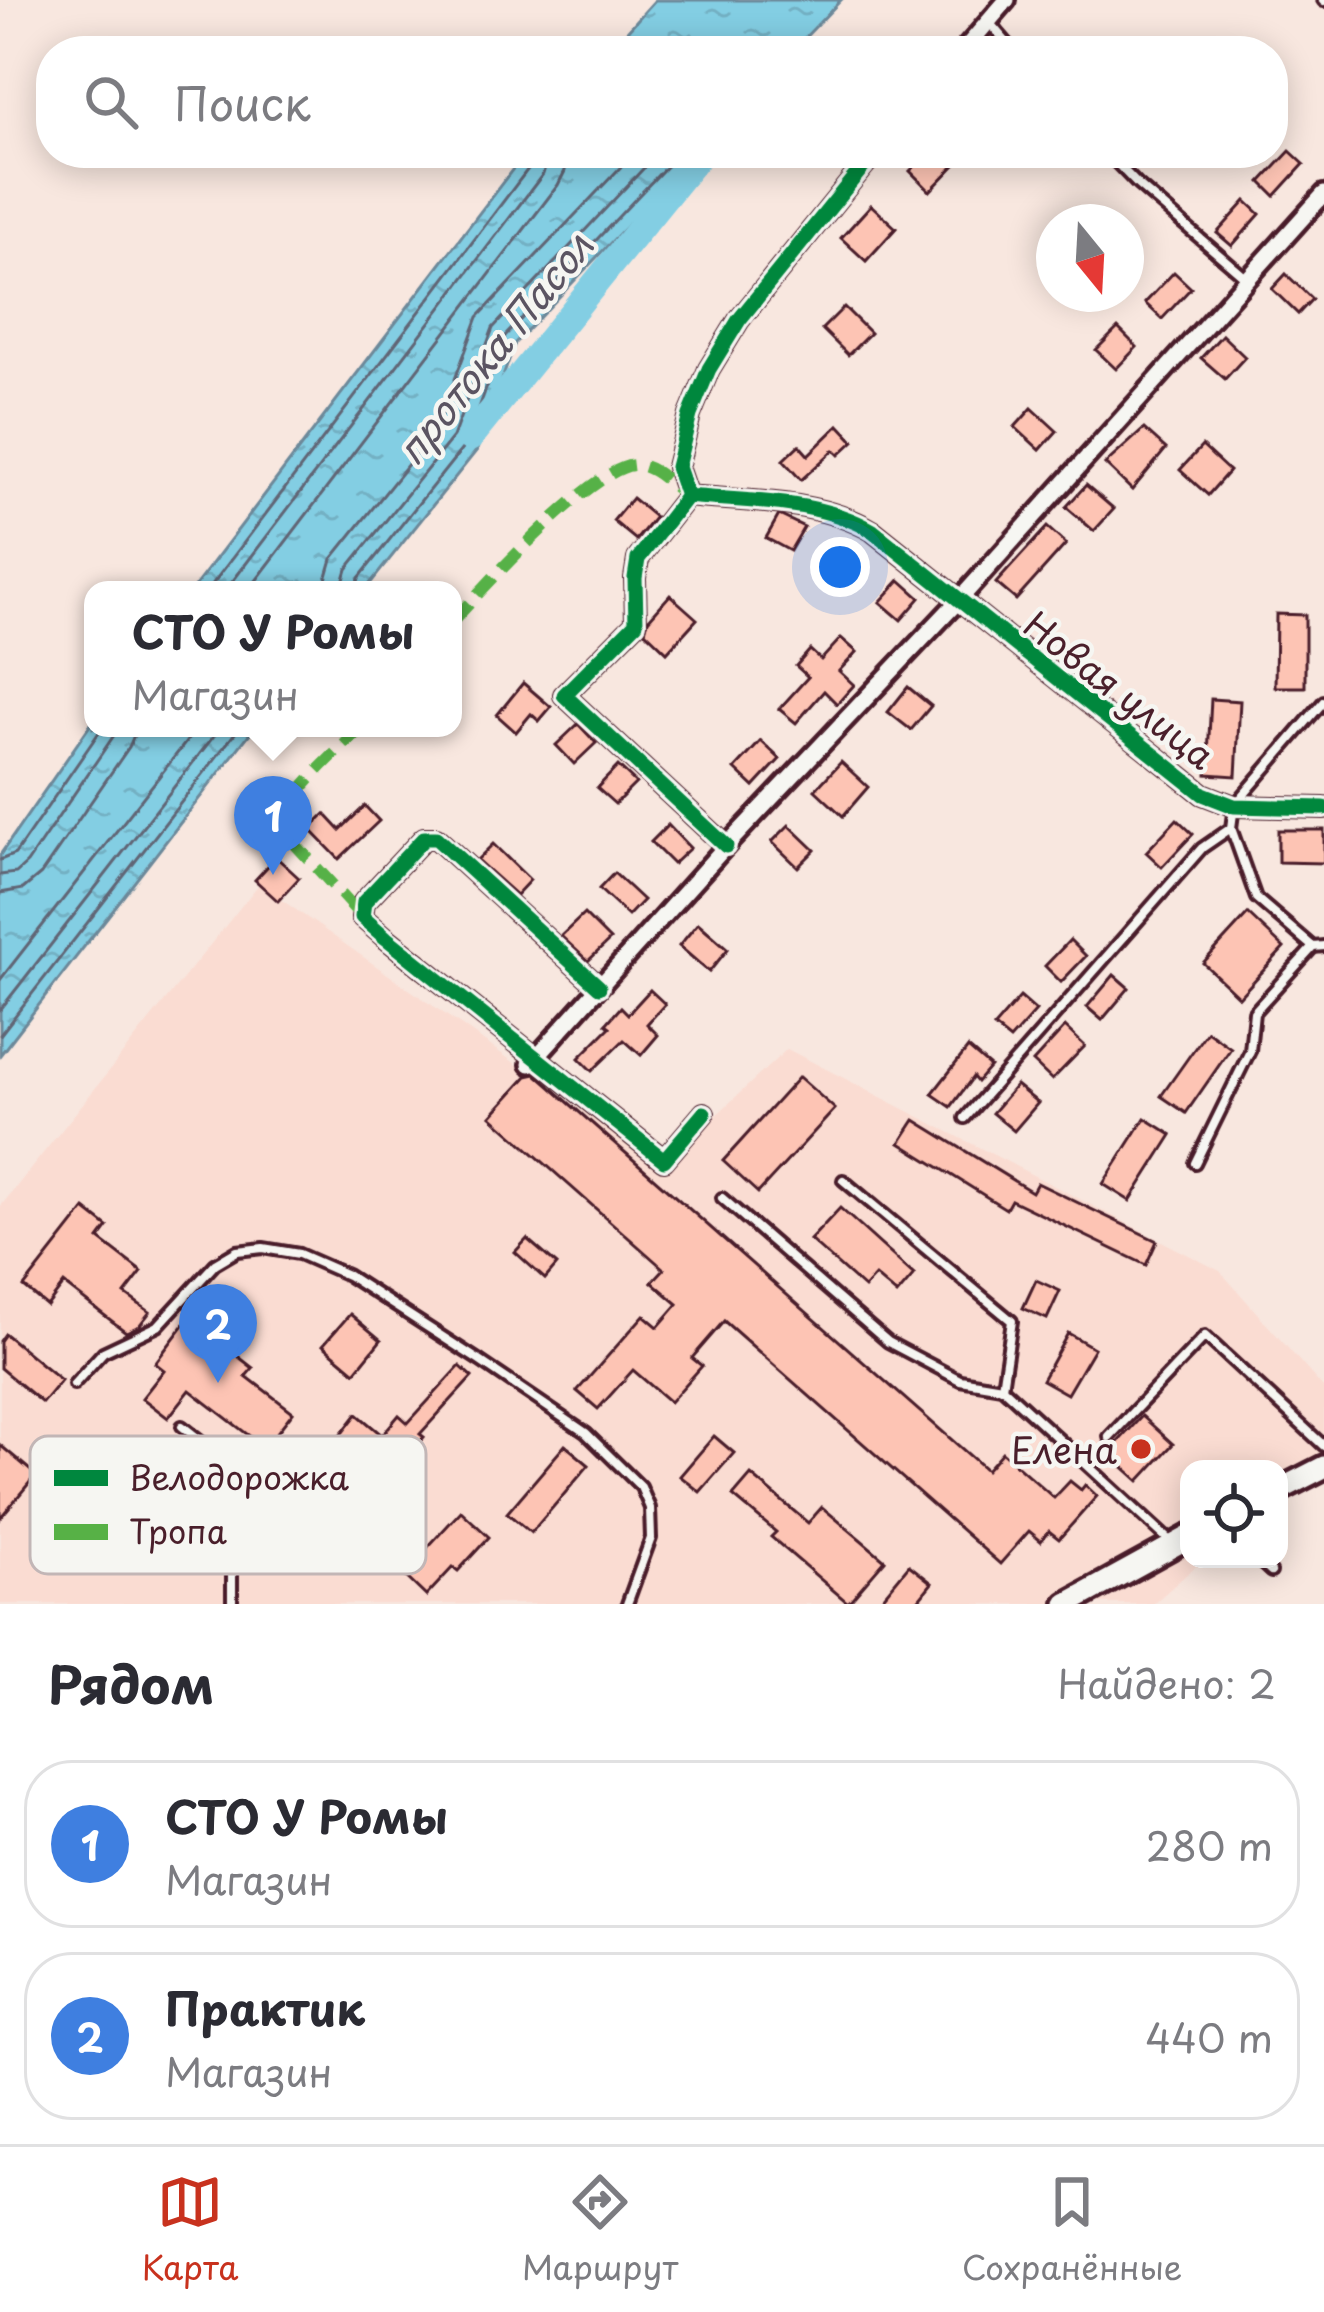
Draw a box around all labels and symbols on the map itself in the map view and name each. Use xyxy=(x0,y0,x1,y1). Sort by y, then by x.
north arrow xyxy=(1036,204,1144,312)
water label: протока Пасол xyxy=(380,218,606,476)
your location xyxy=(810,537,870,597)
street label: Новая улица xyxy=(1013,597,1227,781)
pin: 1 xyxy=(234,776,312,875)
pin: 2 xyxy=(179,1284,257,1383)
place label: Елена xyxy=(1011,1422,1118,1476)
legend xyxy=(30,1436,426,1574)
marker: Елена xyxy=(1128,1436,1154,1462)
text: Велодорожка xyxy=(129,1451,349,1501)
text: Тропа xyxy=(129,1505,228,1555)

